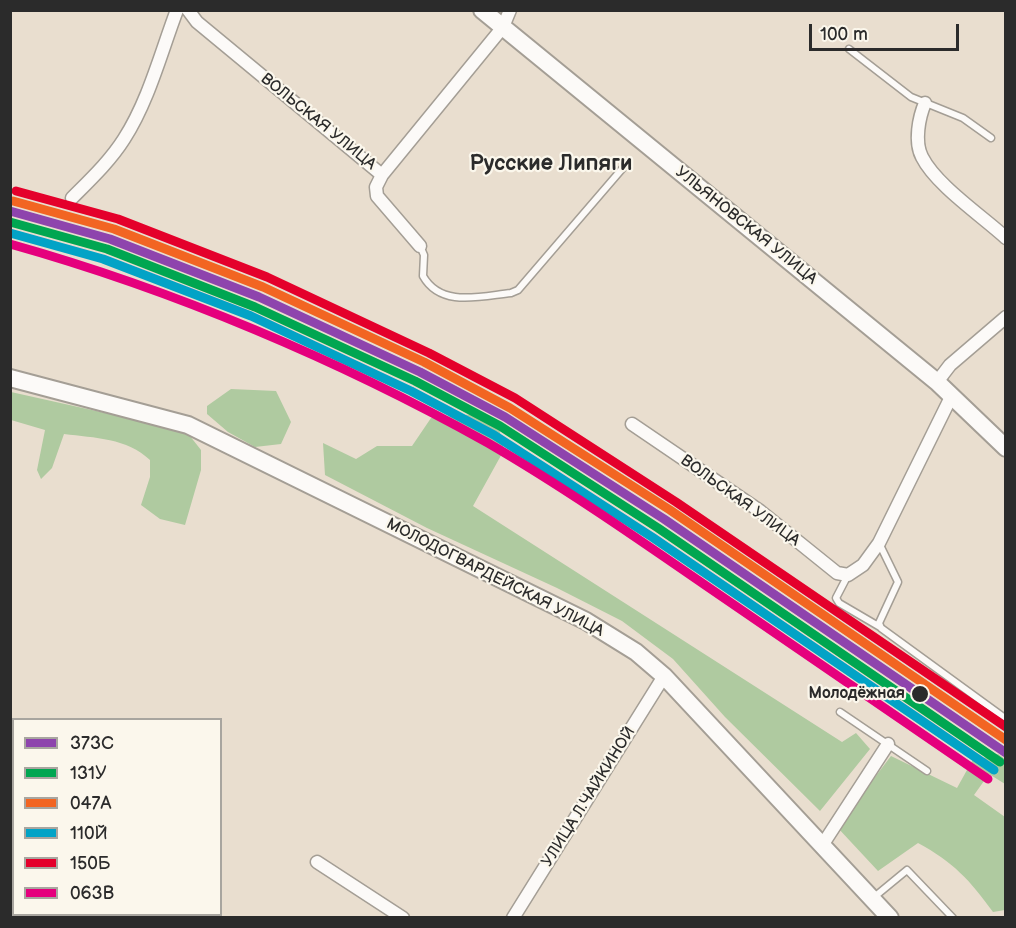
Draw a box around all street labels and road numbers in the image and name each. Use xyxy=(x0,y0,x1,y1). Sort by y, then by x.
street label: ВОЛЬСКАЯ УЛИЦА xyxy=(256,70,380,174)
street label: УЛЬЯНОВСКАЯ УЛИЦА xyxy=(671,163,821,289)
street label: ВОЛЬСКАЯ УЛИЦА xyxy=(677,451,803,551)
street label: МОЛОДОГВАРДЕЙСКАЯ УЛИЦА xyxy=(383,515,607,641)
street label: УЛИЦА Л.ЧАЙКИНОЙ xyxy=(538,723,640,871)

